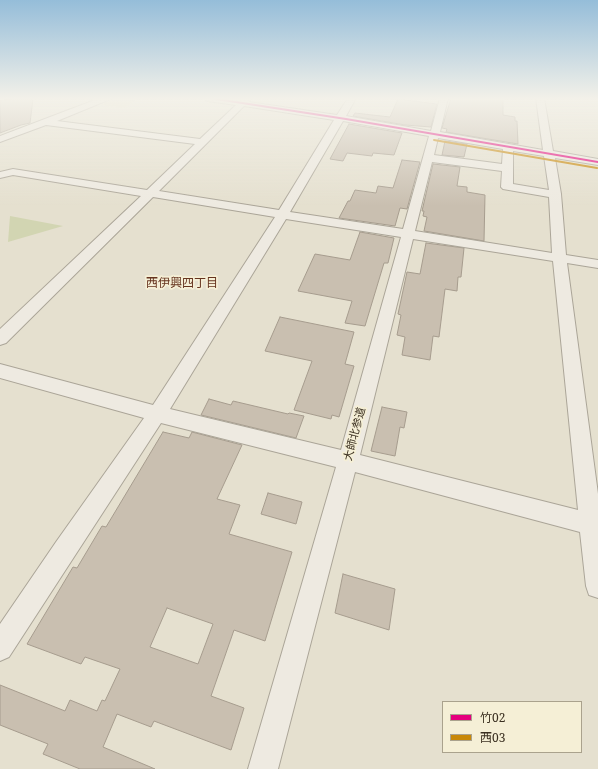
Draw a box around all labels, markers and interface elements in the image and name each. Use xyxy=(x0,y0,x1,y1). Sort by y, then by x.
district label: 西伊興四丁目 xyxy=(146,277,218,291)
street label: 大師北参道 xyxy=(342,406,368,462)
legend xyxy=(442,701,582,753)
text: 竹02 xyxy=(480,709,505,726)
text: 西03 xyxy=(480,729,505,746)

